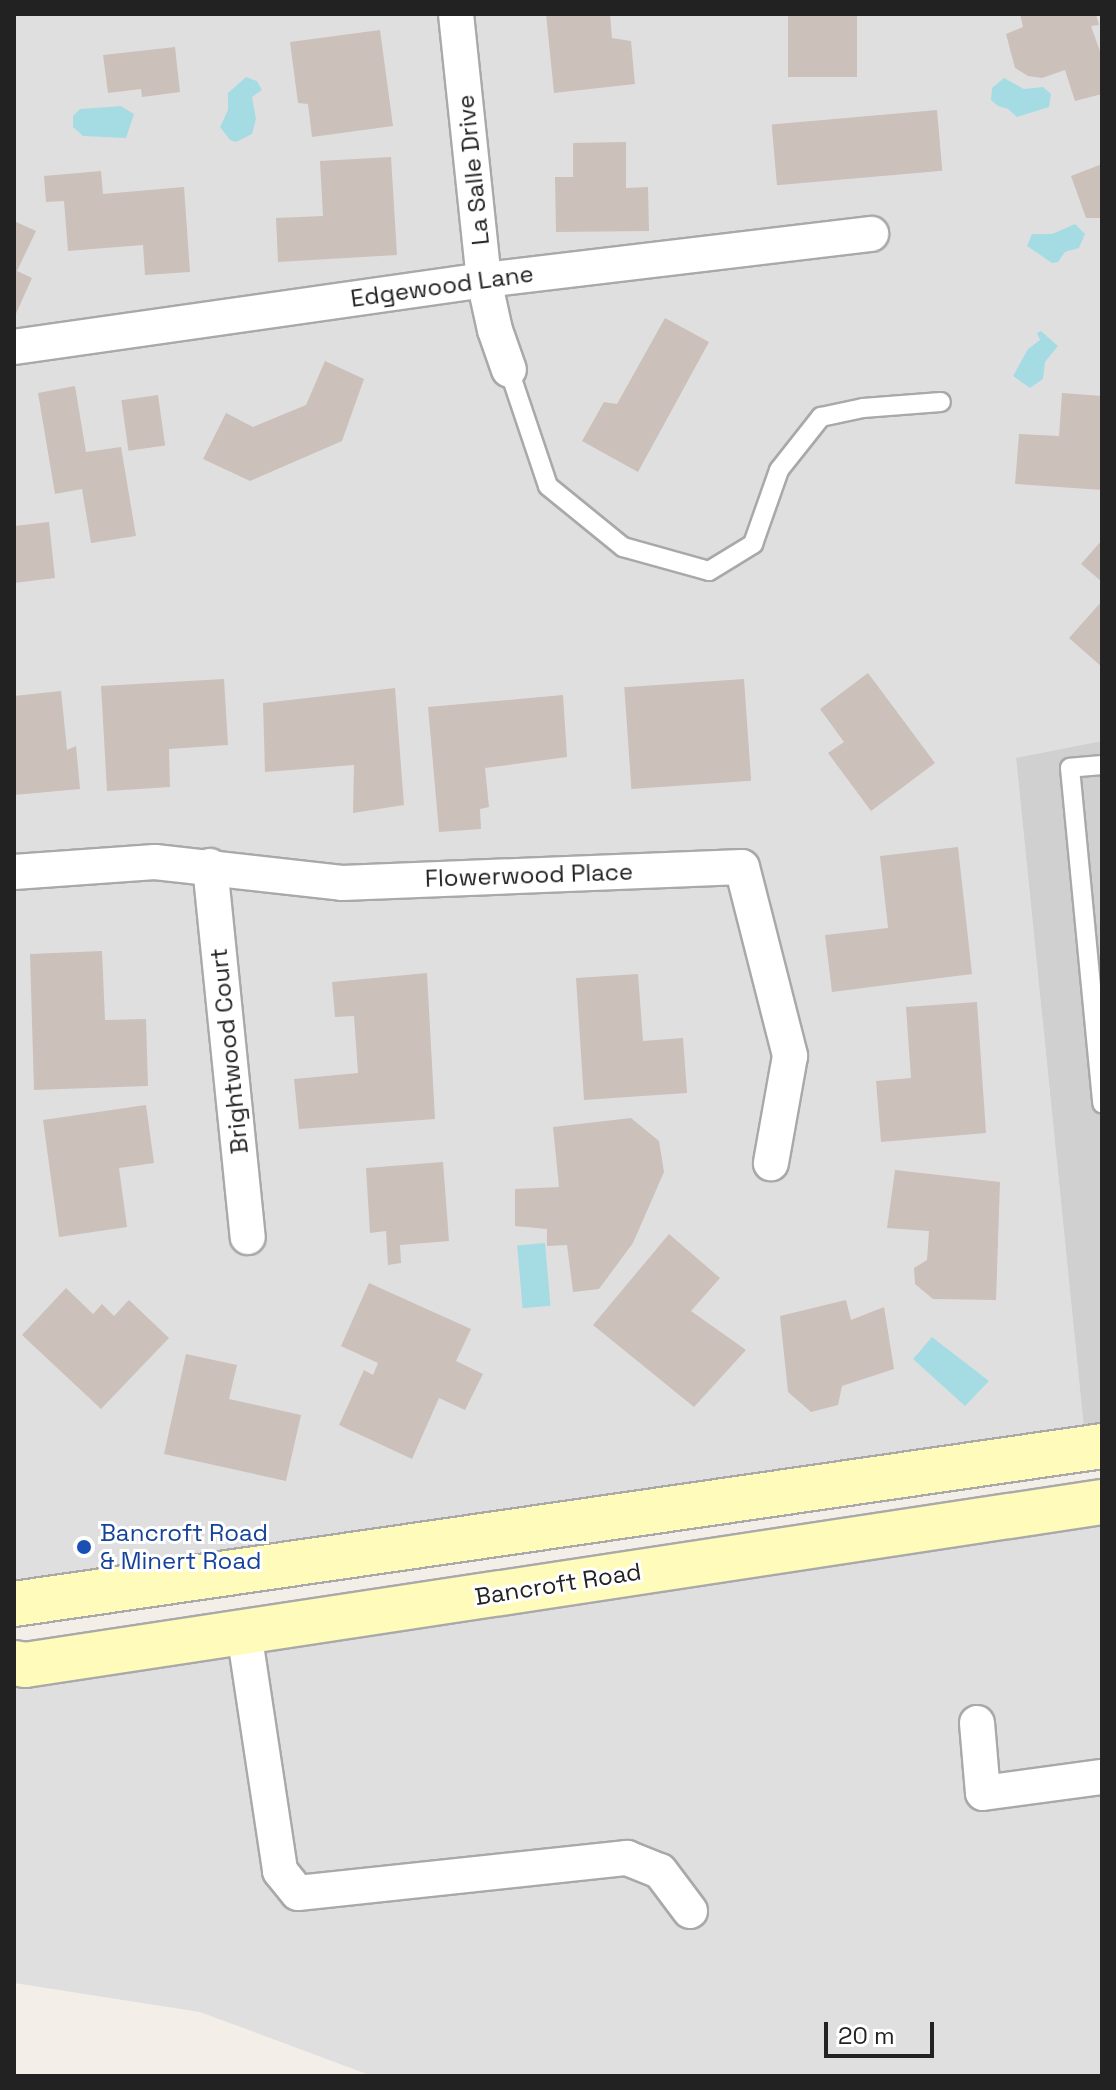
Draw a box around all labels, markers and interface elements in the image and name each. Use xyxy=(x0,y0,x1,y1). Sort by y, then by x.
street label: La Salle Drive xyxy=(451,93,495,247)
street label: Edgewood Lane xyxy=(349,259,535,313)
street label: Flowerwood Place xyxy=(424,857,634,893)
street label: Brightwood Court xyxy=(204,947,254,1155)
place label: Bancroft Road & Minert Road xyxy=(100,1519,268,1575)
marker: Bancroft Road & Minert Road xyxy=(75,1538,93,1556)
street label: Bancroft Road xyxy=(473,1557,643,1611)
scale bar xyxy=(828,2006,938,2056)
text: 20 m xyxy=(838,2020,895,2051)

